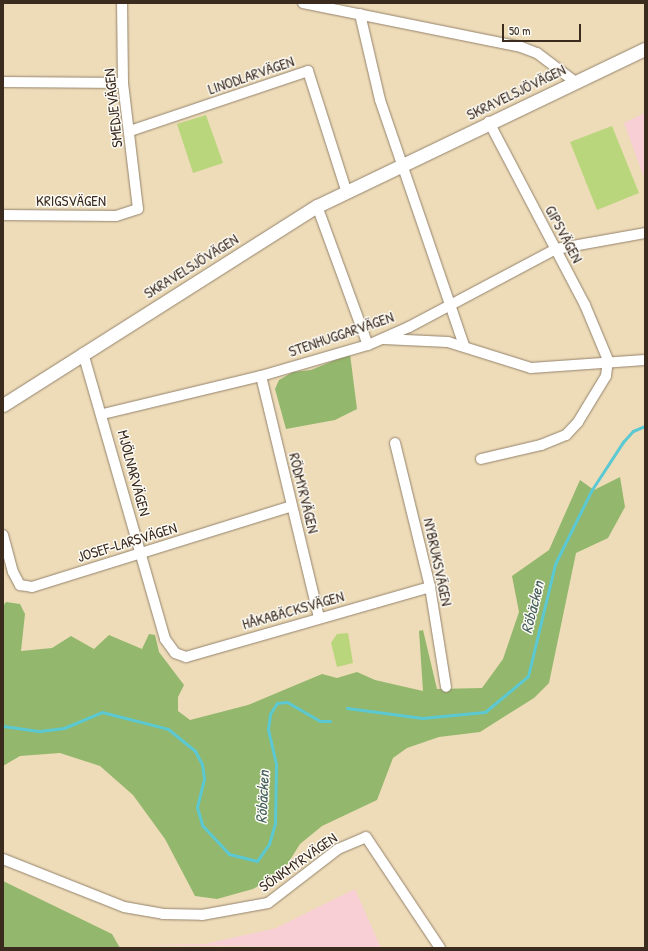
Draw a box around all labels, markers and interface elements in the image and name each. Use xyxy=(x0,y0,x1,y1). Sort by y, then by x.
scale bar xyxy=(504,16,583,42)
text: 50 m xyxy=(509,22,530,39)
street label: LINODLARVÄGEN xyxy=(206,52,296,98)
street label: SKRAVELSJÖVÄGEN xyxy=(464,60,568,124)
street label: SMEDJEVÄGEN xyxy=(100,68,126,148)
street label: KRIGSVÄGEN xyxy=(36,192,106,210)
street label: GIPSVÄGEN xyxy=(541,202,587,266)
street label: SKRAVELSJÖVÄGEN xyxy=(141,230,241,302)
street label: STENHUGGARVÄGEN xyxy=(286,308,396,360)
street label: MJÖLNARVÄGEN xyxy=(114,428,154,518)
street label: RÖDMYRVÄGEN xyxy=(285,451,323,535)
street label: NYBRUKSVÄGEN xyxy=(420,516,456,608)
street label: JOSEF-LARSVÄGEN xyxy=(75,518,179,566)
water label: Röbäcken xyxy=(516,579,548,635)
street label: HÅKABÄCKSVÄGEN xyxy=(240,587,346,633)
water label: Röbäcken xyxy=(251,770,273,824)
street label: SÖNKMYRVÄGEN xyxy=(256,829,340,895)

